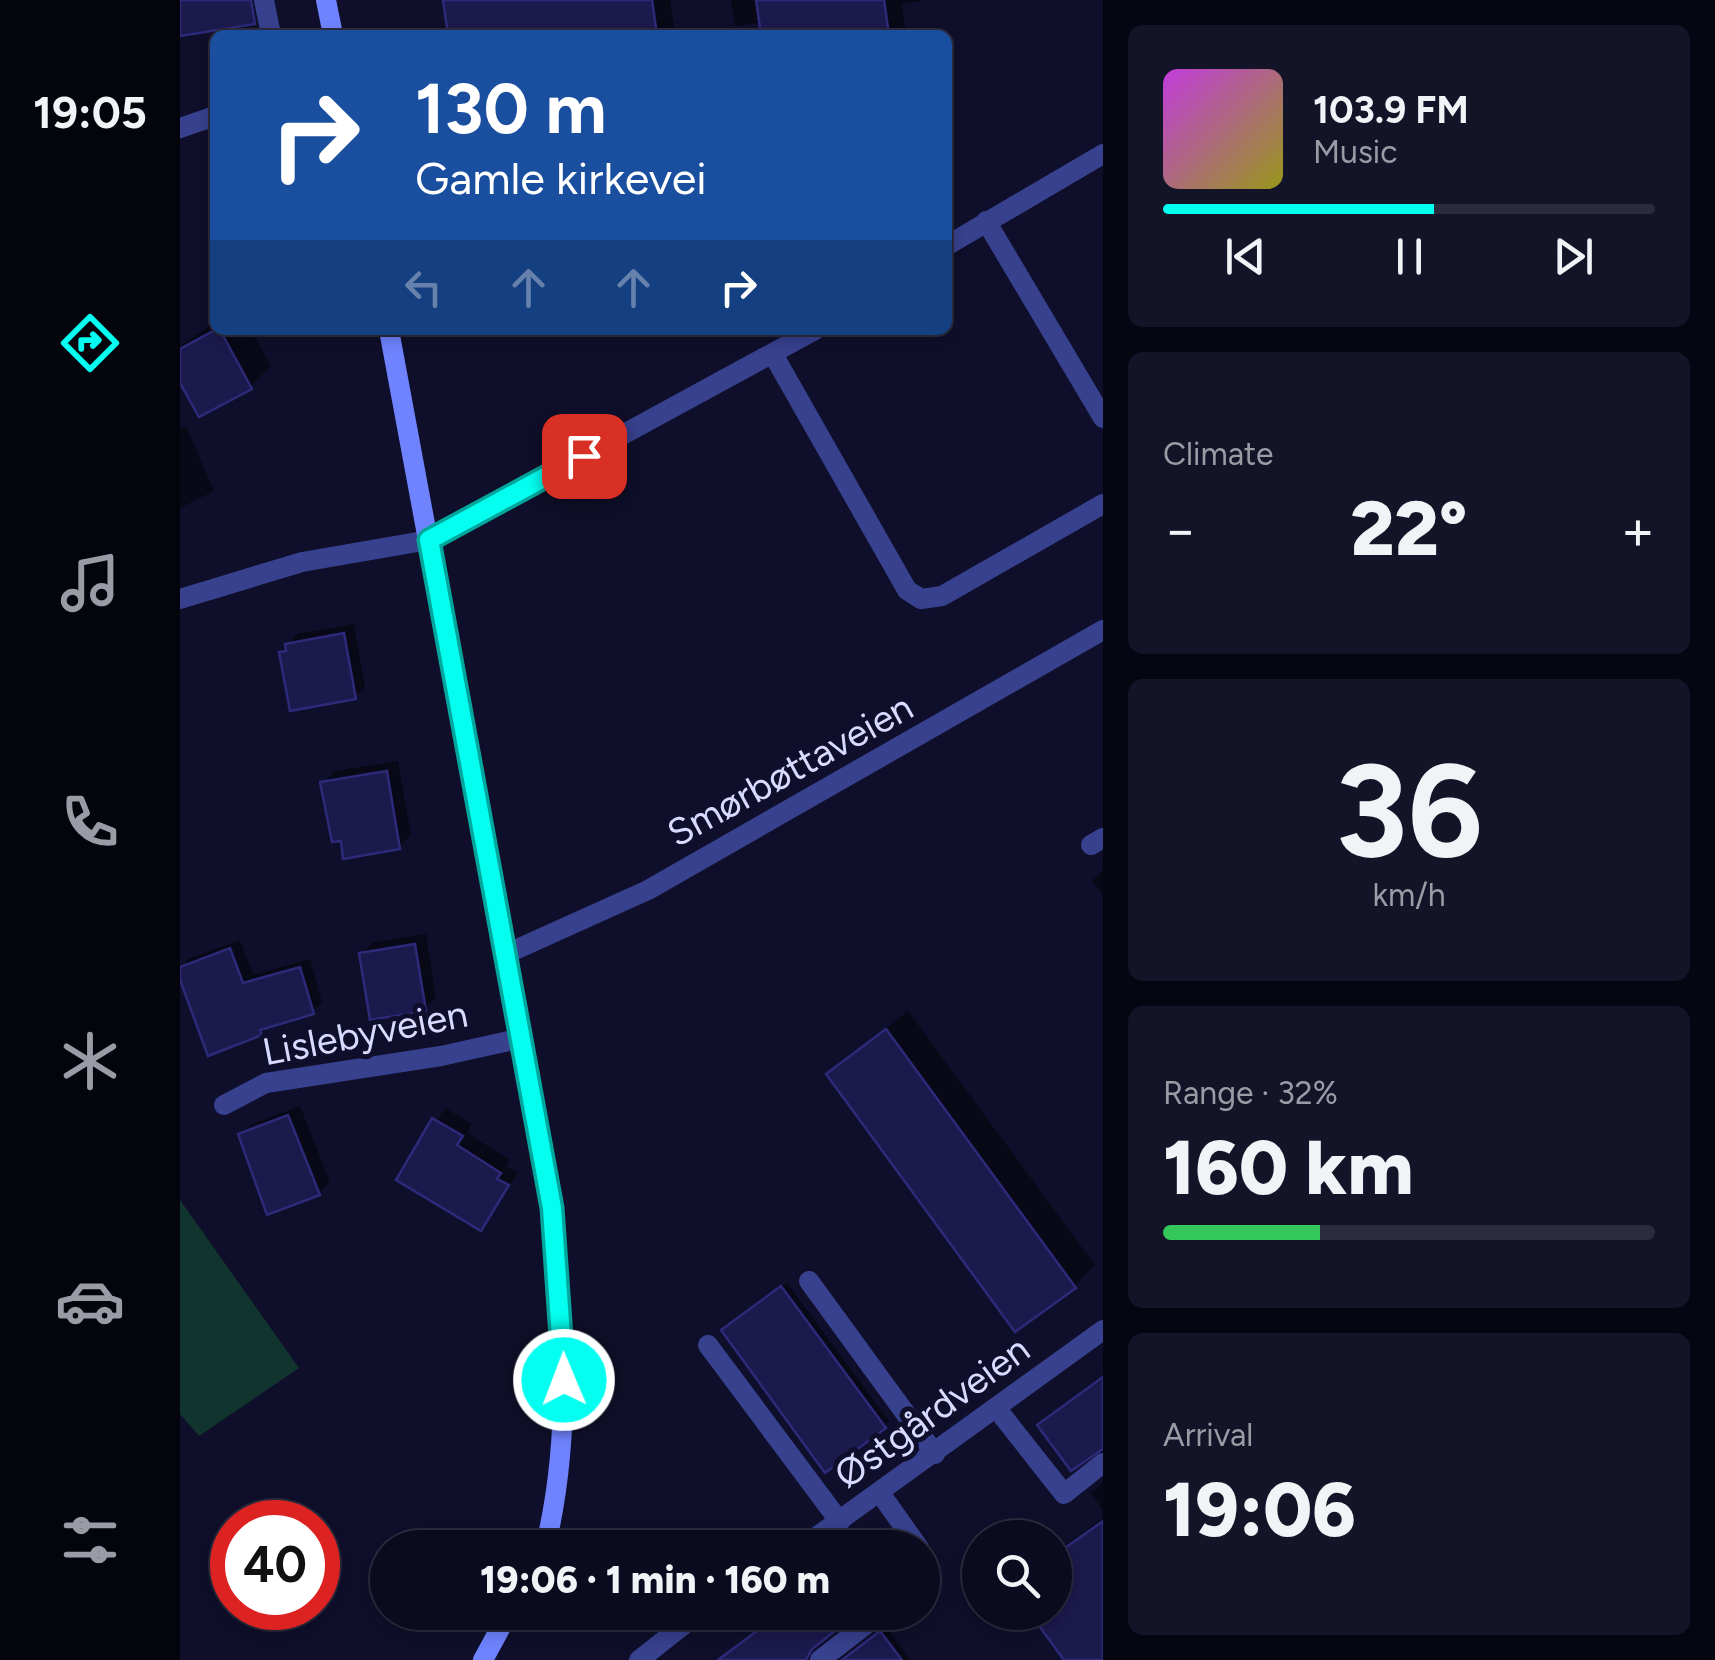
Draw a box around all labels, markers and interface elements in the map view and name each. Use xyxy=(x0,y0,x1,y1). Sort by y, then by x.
text: 130 m xyxy=(415,66,607,151)
icon: right xyxy=(250,70,380,200)
text: 19:05 xyxy=(33,85,147,139)
text: 103.9 FM xyxy=(1313,87,1469,133)
text: Music xyxy=(1313,133,1398,171)
text: Gamle kirkevei xyxy=(415,151,707,205)
icon: previous xyxy=(1218,229,1273,284)
icon: pause xyxy=(1382,229,1437,284)
icon: next xyxy=(1546,229,1601,284)
icon: left xyxy=(396,260,451,315)
icon: ahead xyxy=(501,260,556,315)
icon: ahead xyxy=(606,260,661,315)
icon: right xyxy=(711,260,766,315)
icon: directions xyxy=(55,308,125,378)
pin xyxy=(542,414,627,499)
icon: arrive xyxy=(557,429,612,484)
text: Climate xyxy=(1163,435,1274,473)
text: 22° xyxy=(1351,484,1467,574)
text: − xyxy=(1163,497,1197,563)
text: + xyxy=(1621,497,1655,563)
icon: music xyxy=(55,548,125,618)
street label: Smørbøttaveien xyxy=(659,684,921,856)
text: 36 xyxy=(1335,733,1483,889)
icon: phone xyxy=(55,787,125,857)
text: km/h xyxy=(1372,876,1446,914)
street label: Lislebyveien xyxy=(259,991,471,1075)
icon: climate xyxy=(55,1026,125,1096)
text: Range · 32% xyxy=(1163,1074,1338,1112)
text: 160 km xyxy=(1163,1123,1414,1213)
icon: car xyxy=(55,1266,125,1336)
street label: Østgårdveien xyxy=(826,1326,1038,1498)
position arrow xyxy=(512,1328,616,1432)
text: Arrival xyxy=(1163,1416,1253,1454)
text: 19:06 xyxy=(1163,1465,1356,1555)
speed limit sign: 40 xyxy=(210,1500,340,1630)
icon: filters xyxy=(55,1505,125,1575)
map controls xyxy=(962,1520,1072,1630)
button: search xyxy=(962,1520,1072,1630)
text: 19:06 · 1 min · 160 m xyxy=(480,1557,830,1603)

